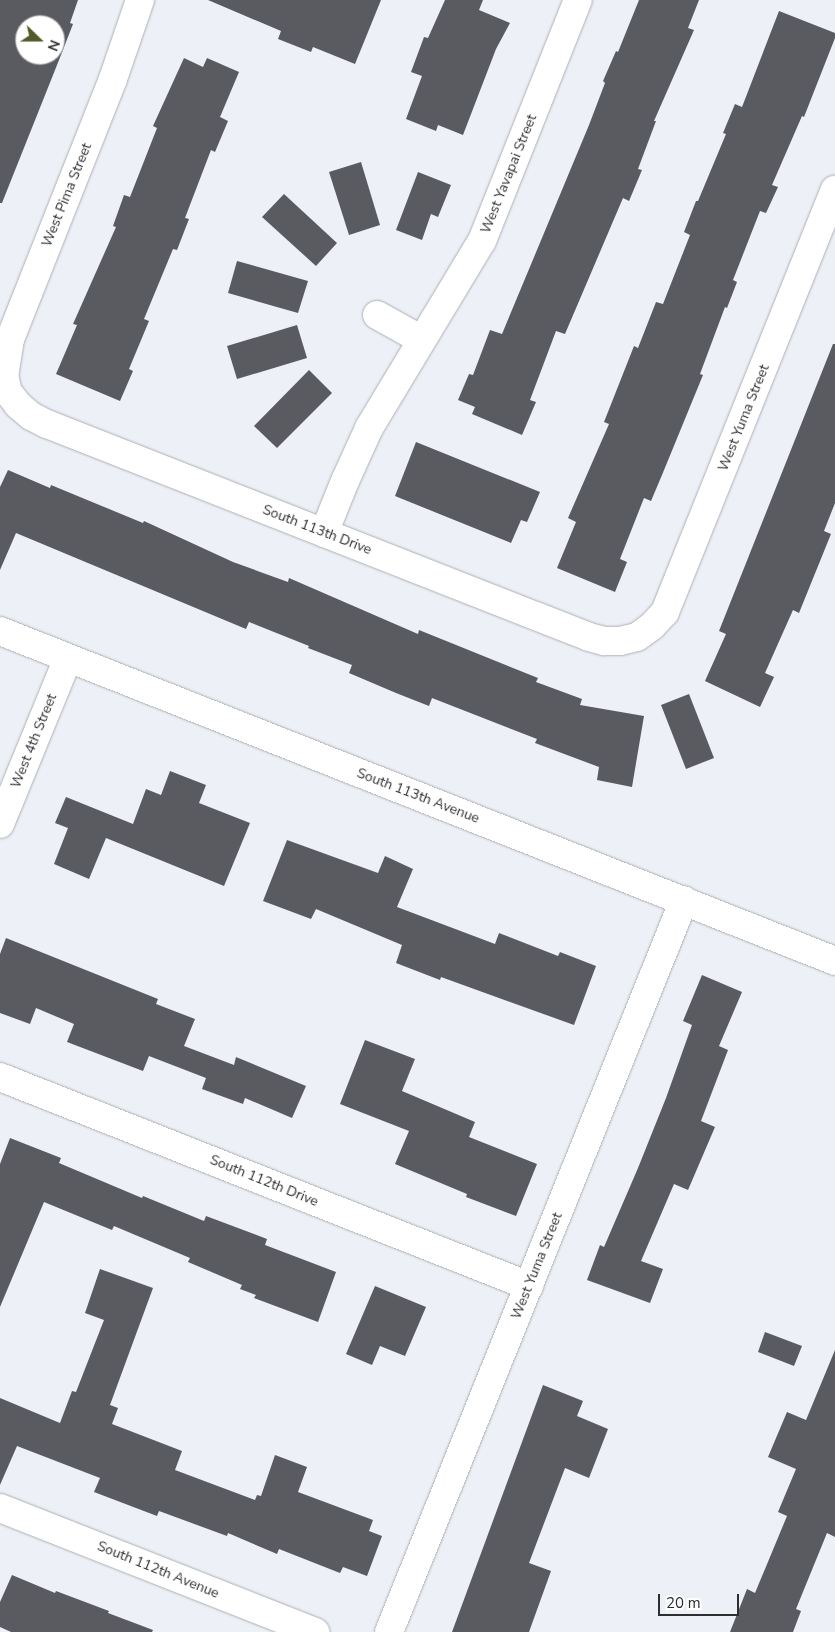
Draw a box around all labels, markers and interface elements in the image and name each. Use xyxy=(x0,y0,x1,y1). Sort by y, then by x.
north arrow xyxy=(15,15,65,65)
text: N xyxy=(43,37,64,54)
street label: West Yavapai Street xyxy=(477,112,541,236)
street label: West Pima Street xyxy=(39,141,95,249)
street label: West Yuma Street xyxy=(715,362,773,474)
street label: South 113th Drive xyxy=(260,501,374,559)
street label: West 4th Street xyxy=(7,691,61,791)
street label: South 113th Avenue xyxy=(354,765,482,827)
street label: South 112th Drive xyxy=(207,1152,321,1210)
street label: West Yuma Street xyxy=(508,1210,566,1322)
street label: South 112th Avenue xyxy=(95,1538,221,1602)
scale bar xyxy=(660,1584,741,1616)
text: 20 m xyxy=(666,1593,701,1613)

